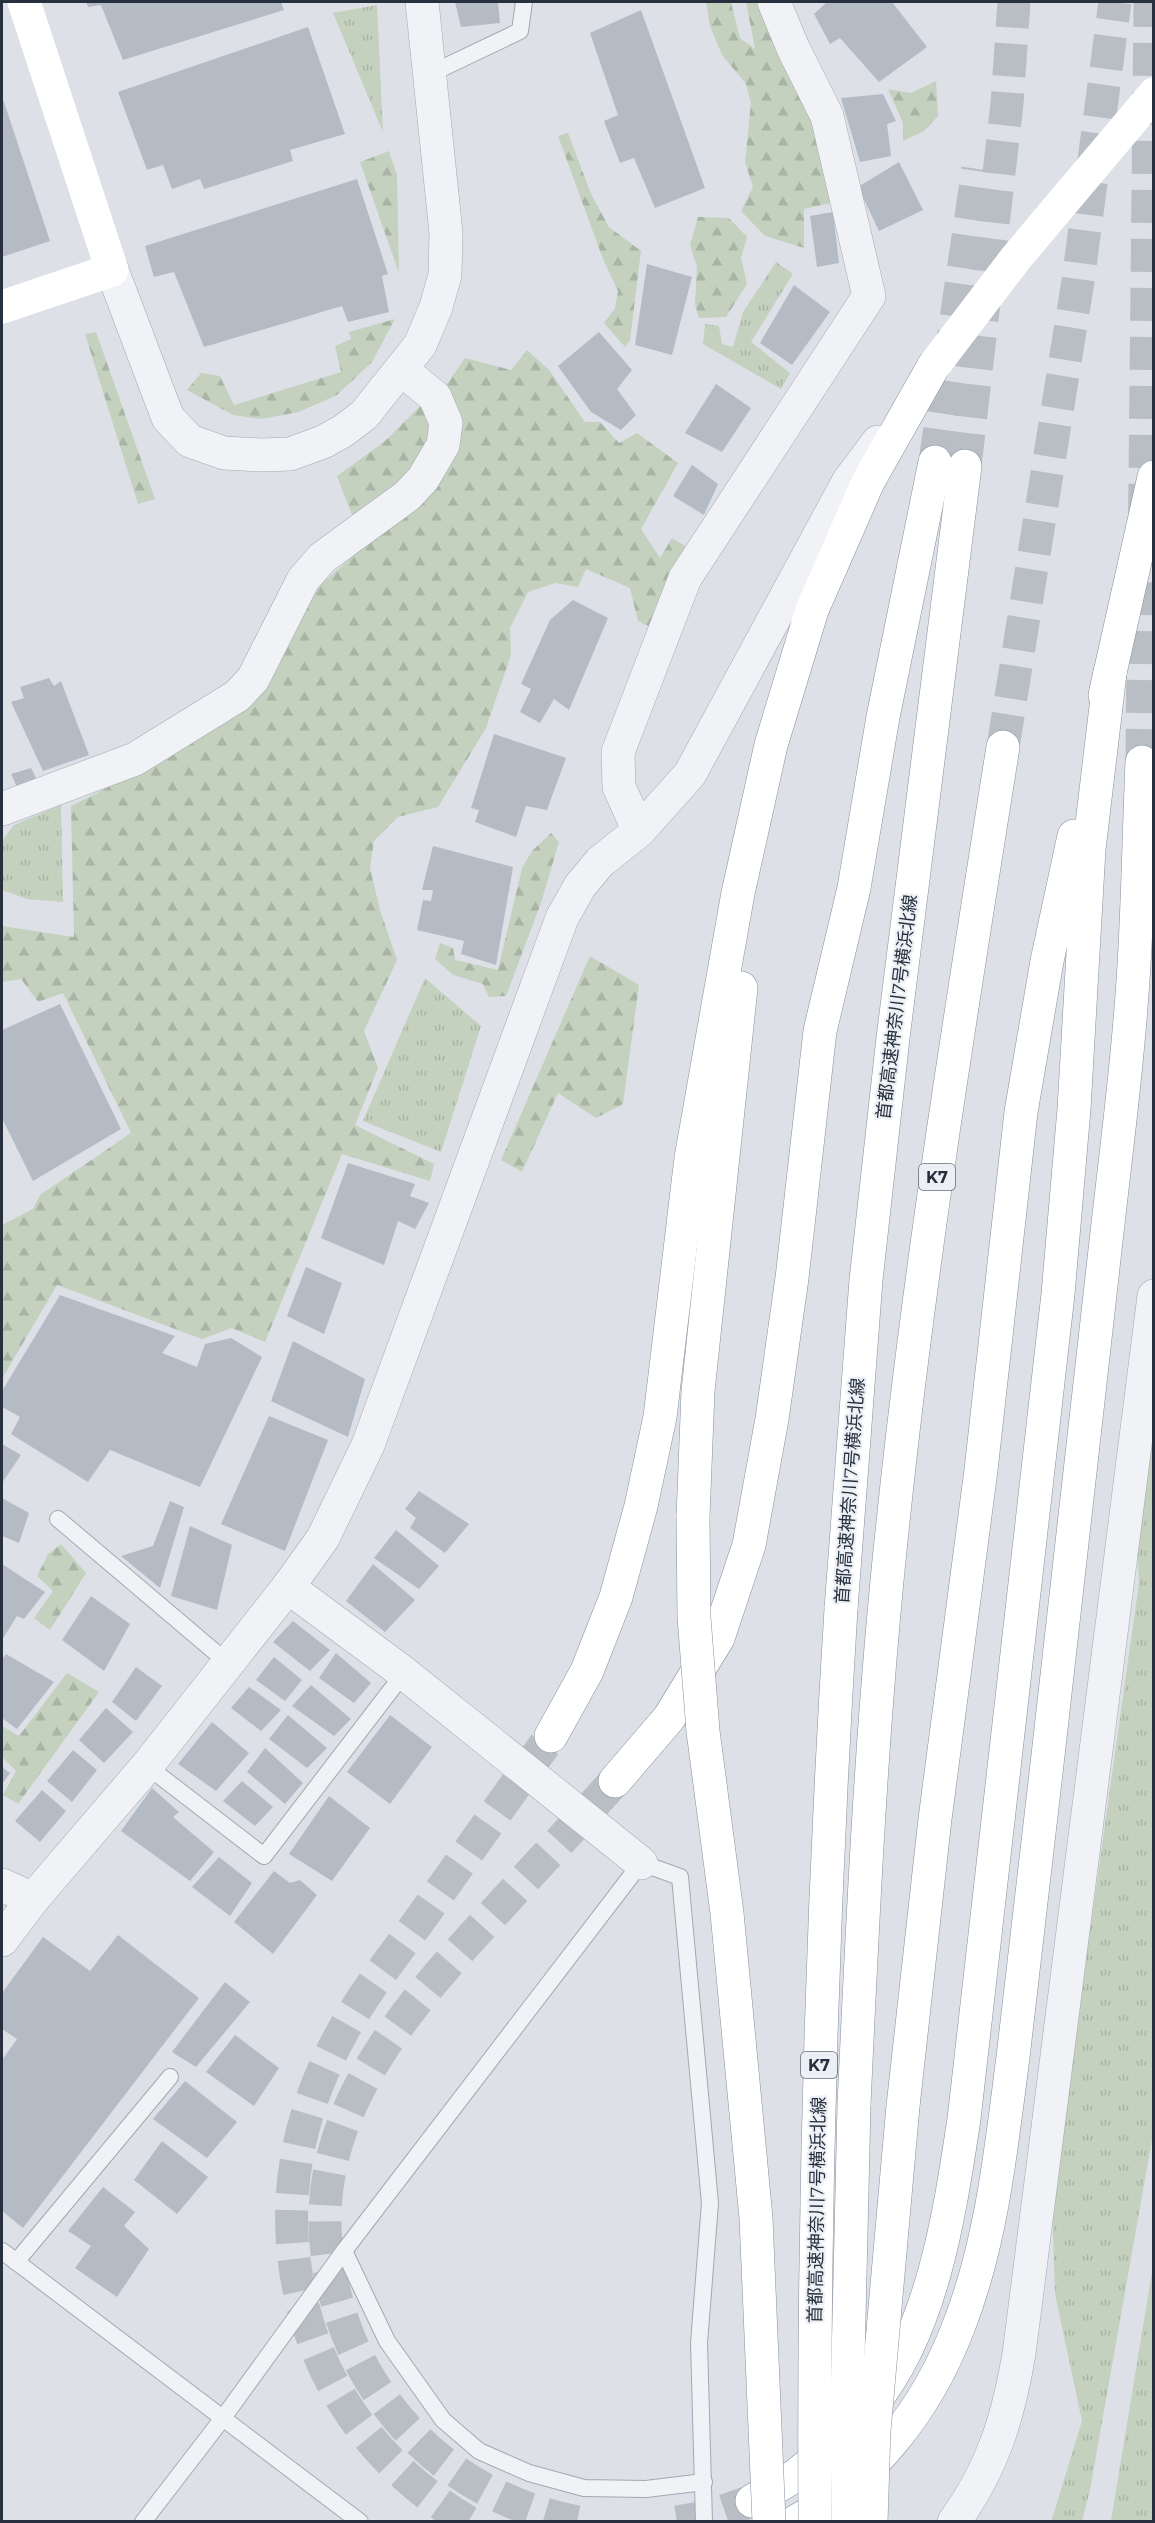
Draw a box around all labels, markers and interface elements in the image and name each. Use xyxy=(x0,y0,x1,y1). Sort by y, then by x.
street label: 首都高速神奈川7号横浜北線 xyxy=(872,893,922,1121)
road number: K7 xyxy=(919,1164,955,1190)
street label: 首都高速神奈川7号横浜北線 xyxy=(831,1377,869,1605)
road number: K7 xyxy=(801,2052,837,2078)
street label: 首都高速神奈川7号横浜北線 xyxy=(804,2097,830,2323)

